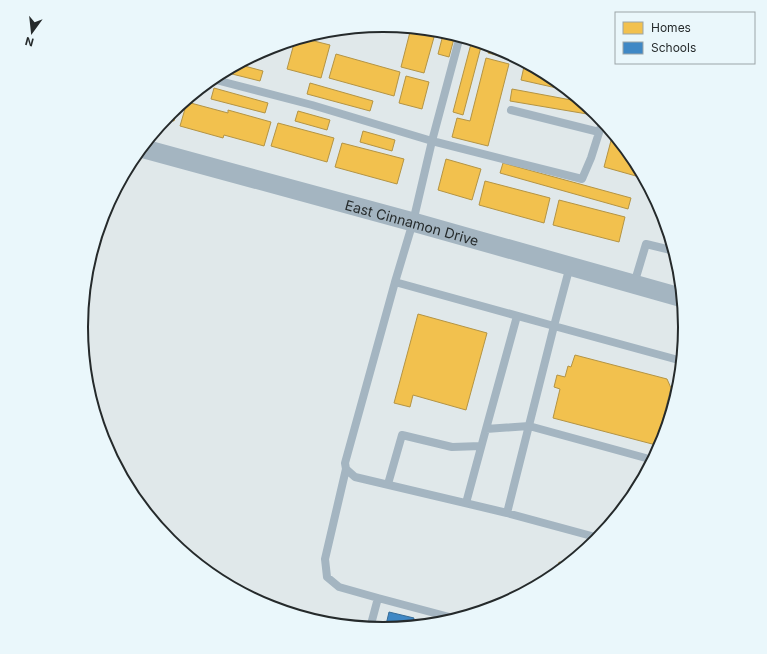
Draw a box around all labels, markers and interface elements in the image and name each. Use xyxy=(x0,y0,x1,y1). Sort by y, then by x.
north arrow xyxy=(12,12,52,52)
legend xyxy=(615,12,755,64)
text: Homes xyxy=(651,20,691,35)
text: N xyxy=(24,34,35,50)
text: Schools xyxy=(651,40,696,55)
street label: East Cinnamon Drive xyxy=(343,195,481,249)

